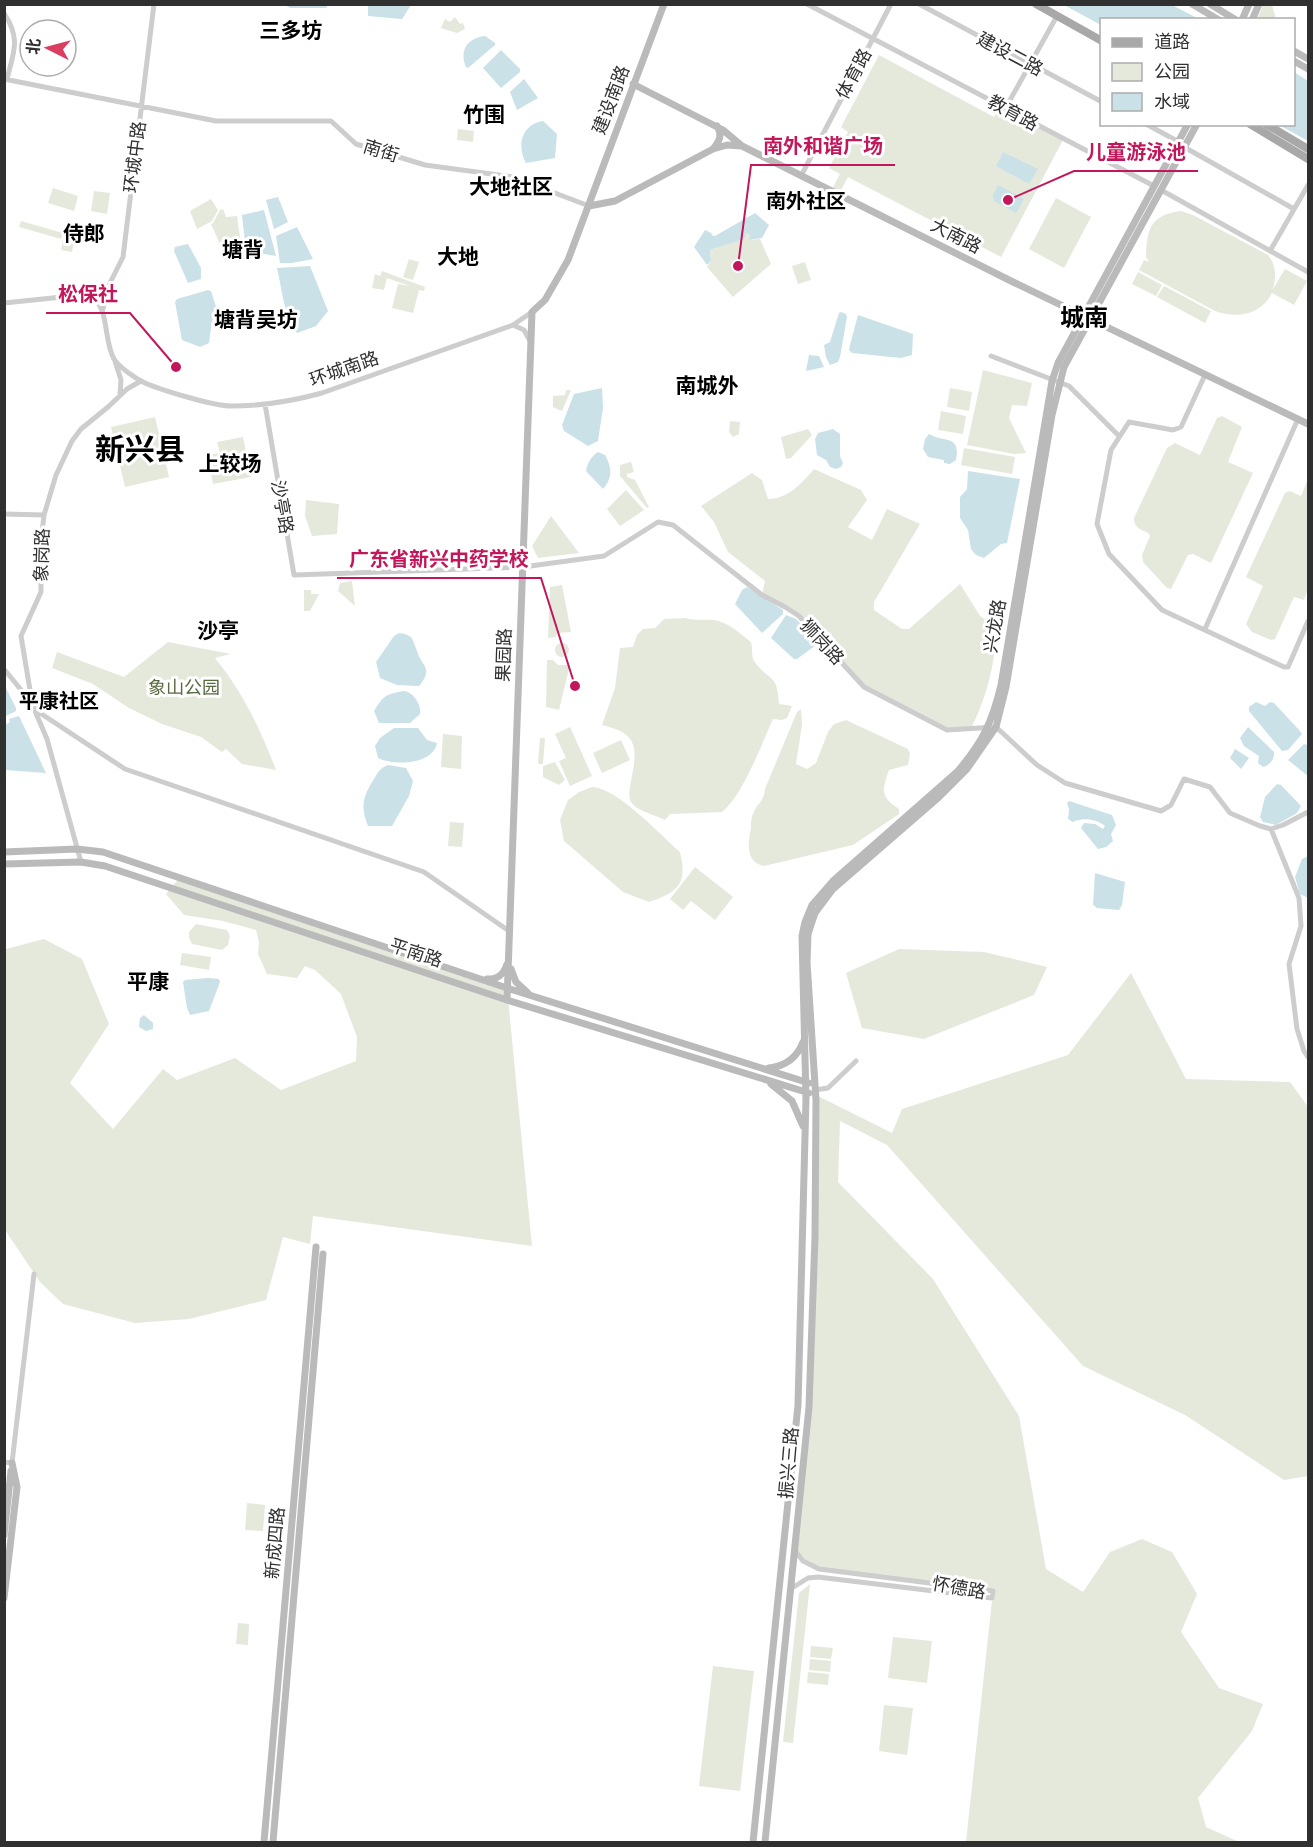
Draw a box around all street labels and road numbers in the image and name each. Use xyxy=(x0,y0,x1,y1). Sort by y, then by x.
street label: 建设二路 xyxy=(973,27,1047,81)
street label: 体育路 xyxy=(832,45,876,103)
street label: 建设南路 xyxy=(588,62,634,138)
street label: 教育路 xyxy=(984,91,1042,135)
street label: 环城中路 xyxy=(120,120,150,194)
street label: 南街 xyxy=(361,135,401,167)
street label: 大南路 xyxy=(927,214,985,258)
street label: 环城南路 xyxy=(306,347,382,391)
street label: 沙亭路 xyxy=(266,479,298,535)
street label: 象岗路 xyxy=(30,528,54,582)
street label: 兴龙路 xyxy=(979,598,1011,654)
street label: 狮岗路 xyxy=(796,615,848,669)
street label: 果园路 xyxy=(492,628,516,682)
street label: 平南路 xyxy=(387,934,445,972)
street label: 振兴三路 xyxy=(775,1426,803,1500)
street label: 新成四路 xyxy=(261,1506,289,1580)
street label: 怀德路 xyxy=(931,1572,987,1604)

